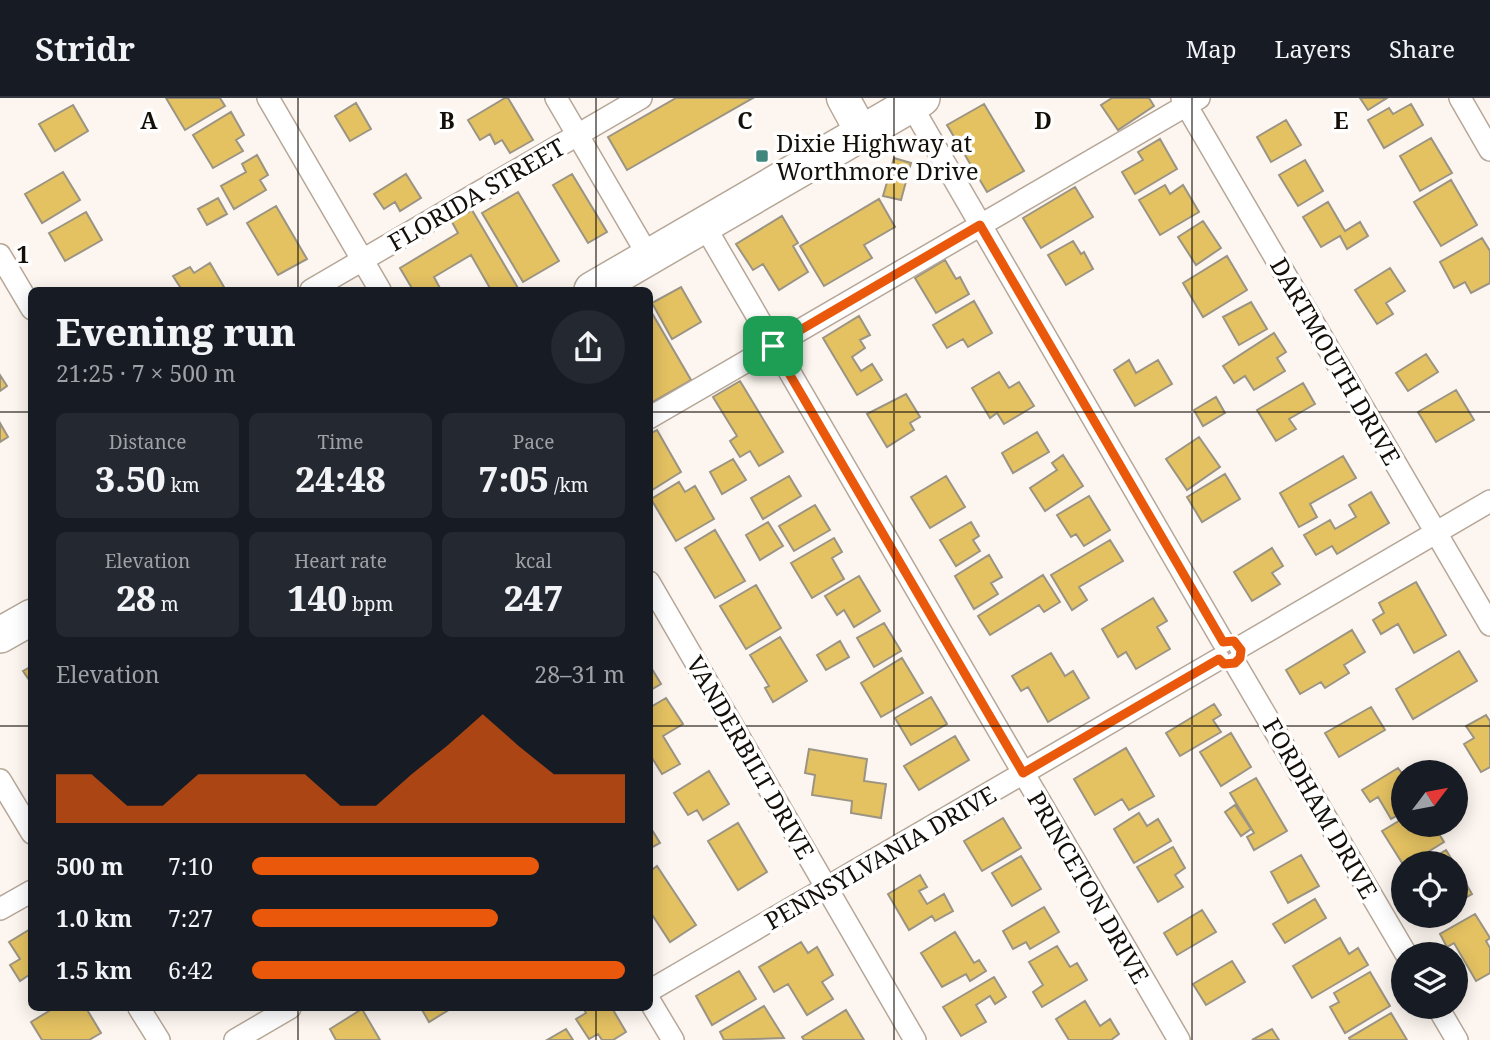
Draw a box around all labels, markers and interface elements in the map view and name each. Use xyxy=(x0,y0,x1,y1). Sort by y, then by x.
text: Stridr xyxy=(35,26,135,71)
text: Map xyxy=(1186,32,1237,65)
text: Layers xyxy=(1275,32,1351,65)
text: Share xyxy=(1389,32,1455,65)
text: A xyxy=(140,104,158,136)
text: B xyxy=(439,104,455,136)
text: C xyxy=(737,104,753,136)
text: D xyxy=(1034,104,1052,136)
text: E xyxy=(1333,104,1349,136)
place label: Dixie Highway at Worthmore Drive xyxy=(776,126,979,187)
street label: FLORIDA STREET xyxy=(381,130,571,258)
marker: Dixie Highway at Worthmore Drive xyxy=(754,148,770,164)
text: 1 xyxy=(17,238,30,270)
street label: DARTMOUTH DRIVE xyxy=(1263,251,1409,471)
text: Evening run xyxy=(56,305,296,357)
button: share xyxy=(551,310,625,384)
pin xyxy=(743,316,803,376)
icon: arrive xyxy=(754,327,792,365)
text: 21:25 · 7 × 500 m xyxy=(56,357,236,389)
text: Distance xyxy=(109,429,186,455)
text: Time xyxy=(318,429,363,455)
text: Pace xyxy=(513,429,554,455)
text: 3.50 xyxy=(95,455,166,502)
text: 24:48 xyxy=(295,455,386,502)
text: 7:05 xyxy=(479,455,549,502)
text: km xyxy=(166,472,200,498)
text: /km xyxy=(549,472,588,498)
text: Elevation xyxy=(105,548,190,574)
text: Heart rate xyxy=(294,548,387,574)
text: kcal xyxy=(515,548,552,574)
text: 28 xyxy=(116,574,156,621)
text: 140 xyxy=(288,574,347,621)
text: 247 xyxy=(504,574,563,621)
text: m xyxy=(156,591,179,617)
text: bpm xyxy=(347,591,393,617)
street label: VANDERBILT DRIVE xyxy=(679,649,823,865)
text: Elevation xyxy=(56,658,160,690)
text: 28–31 m xyxy=(534,658,625,690)
street label: FORDHAM DRIVE xyxy=(1256,712,1386,904)
north arrow xyxy=(1391,760,1468,836)
map controls xyxy=(1391,760,1468,1019)
street label: PENNSYLVANIA DRIVE xyxy=(758,777,1002,937)
street label: PRINCETON DRIVE xyxy=(1021,785,1157,989)
text: 500 m xyxy=(56,850,124,882)
text: 7:10 xyxy=(168,850,213,882)
button: locate xyxy=(1391,851,1468,928)
text: 1.0 km xyxy=(56,902,132,934)
text: 7:27 xyxy=(168,902,213,934)
button: layers xyxy=(1391,942,1468,1019)
text: 1.5 km xyxy=(56,954,132,986)
text: 6:42 xyxy=(168,954,213,986)

